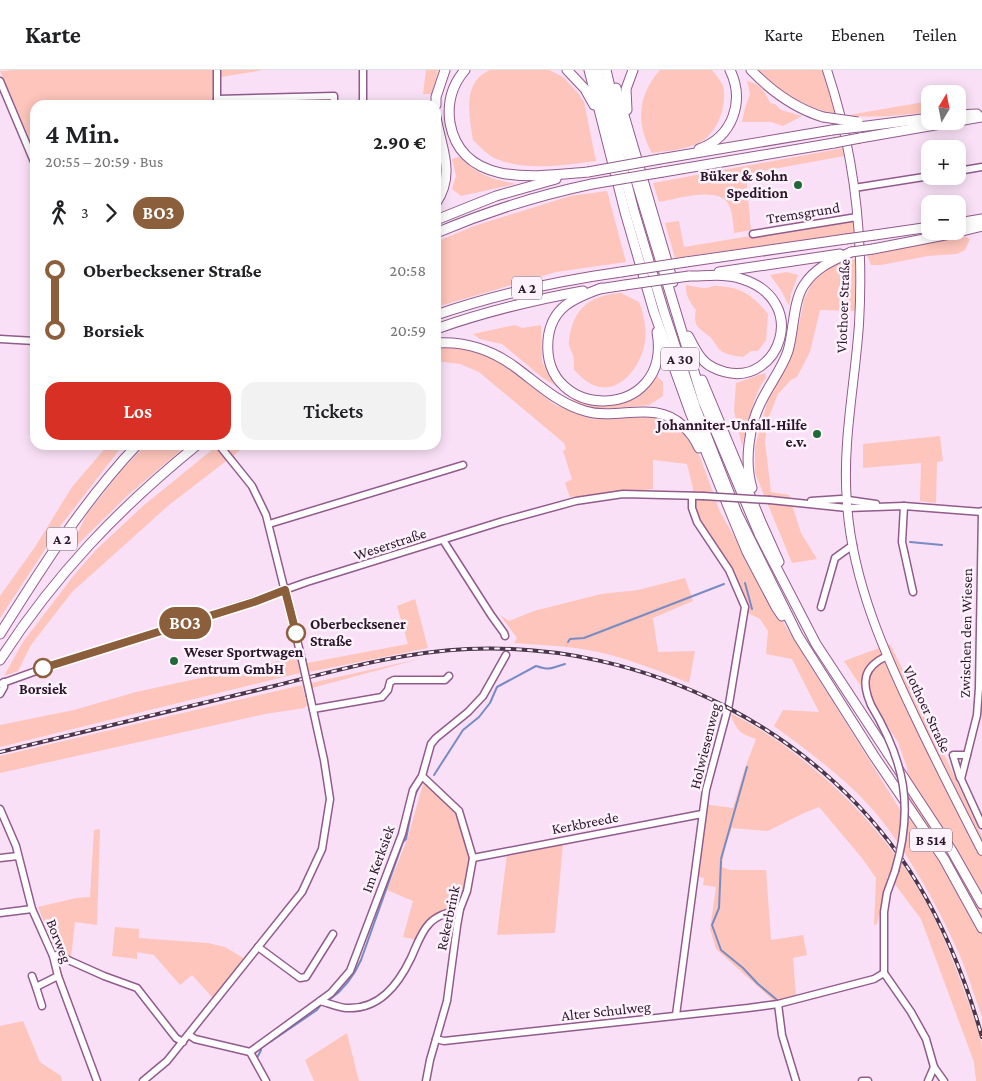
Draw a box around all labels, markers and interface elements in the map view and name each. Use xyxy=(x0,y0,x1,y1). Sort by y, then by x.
text: Karte xyxy=(25,21,81,48)
text: Karte xyxy=(764,25,803,45)
text: Ebenen xyxy=(831,25,885,45)
text: Teilen xyxy=(913,25,957,45)
north arrow xyxy=(921,85,966,130)
map controls xyxy=(921,85,966,240)
text: 4 Min. xyxy=(45,118,120,149)
text: 2.90 € xyxy=(373,132,426,153)
button: + xyxy=(921,140,966,185)
text: 20:55 – 20:59 · Bus xyxy=(45,153,163,170)
place label: Büker & Sohn Spedition xyxy=(700,168,788,201)
marker: Büker & Sohn Spedition xyxy=(792,179,804,191)
button: − xyxy=(921,195,966,240)
icon: walk xyxy=(45,199,73,227)
icon: forward xyxy=(97,199,125,227)
street label: Tremsgrund xyxy=(765,199,841,228)
text: BO3 xyxy=(143,203,174,223)
text: 3 xyxy=(81,204,89,221)
street label: Vlothoer Straße xyxy=(833,258,853,353)
text: Oberbecksener Straße xyxy=(83,260,261,281)
text: 20:58 xyxy=(390,262,426,279)
road number: A 2 xyxy=(512,277,542,300)
text: Borsiek xyxy=(83,320,144,341)
text: 20:59 xyxy=(390,322,426,339)
road number: A 30 xyxy=(661,348,699,370)
button: Los xyxy=(45,382,231,440)
button: Tickets xyxy=(241,382,426,440)
place label: Johanniter-Unfall-Hilfe e.v. xyxy=(655,417,807,450)
marker: Johanniter-Unfall-Hilfe e.v. xyxy=(811,428,823,440)
street label: Weserstraße xyxy=(352,525,429,563)
road number: A 2 xyxy=(47,528,77,550)
street label: Zwischen den Wiesen xyxy=(957,568,975,698)
line badge: BO3 xyxy=(156,607,214,639)
text: BO3 xyxy=(169,613,201,633)
place label: Oberbecksener Straße xyxy=(310,616,406,649)
marker: Oberbecksener Straße xyxy=(286,623,306,643)
place label: Weser Sportwagen Zentrum GmbH xyxy=(183,644,304,677)
marker: Weser Sportwagen Zentrum GmbH xyxy=(168,655,180,667)
marker: Borsiek xyxy=(33,658,53,678)
street label: Vlothoer Straße xyxy=(900,663,954,755)
place label: Borsiek xyxy=(19,681,68,697)
street label: Holwiesenweg xyxy=(687,701,724,791)
street label: Kerkbreede xyxy=(550,809,620,837)
street label: Im Kerksiek xyxy=(358,822,398,895)
road number: B 514 xyxy=(910,828,952,852)
street label: Rekerbrink xyxy=(433,883,463,952)
street label: Borweg xyxy=(42,917,75,966)
street label: Alter Schulweg xyxy=(560,998,652,1025)

